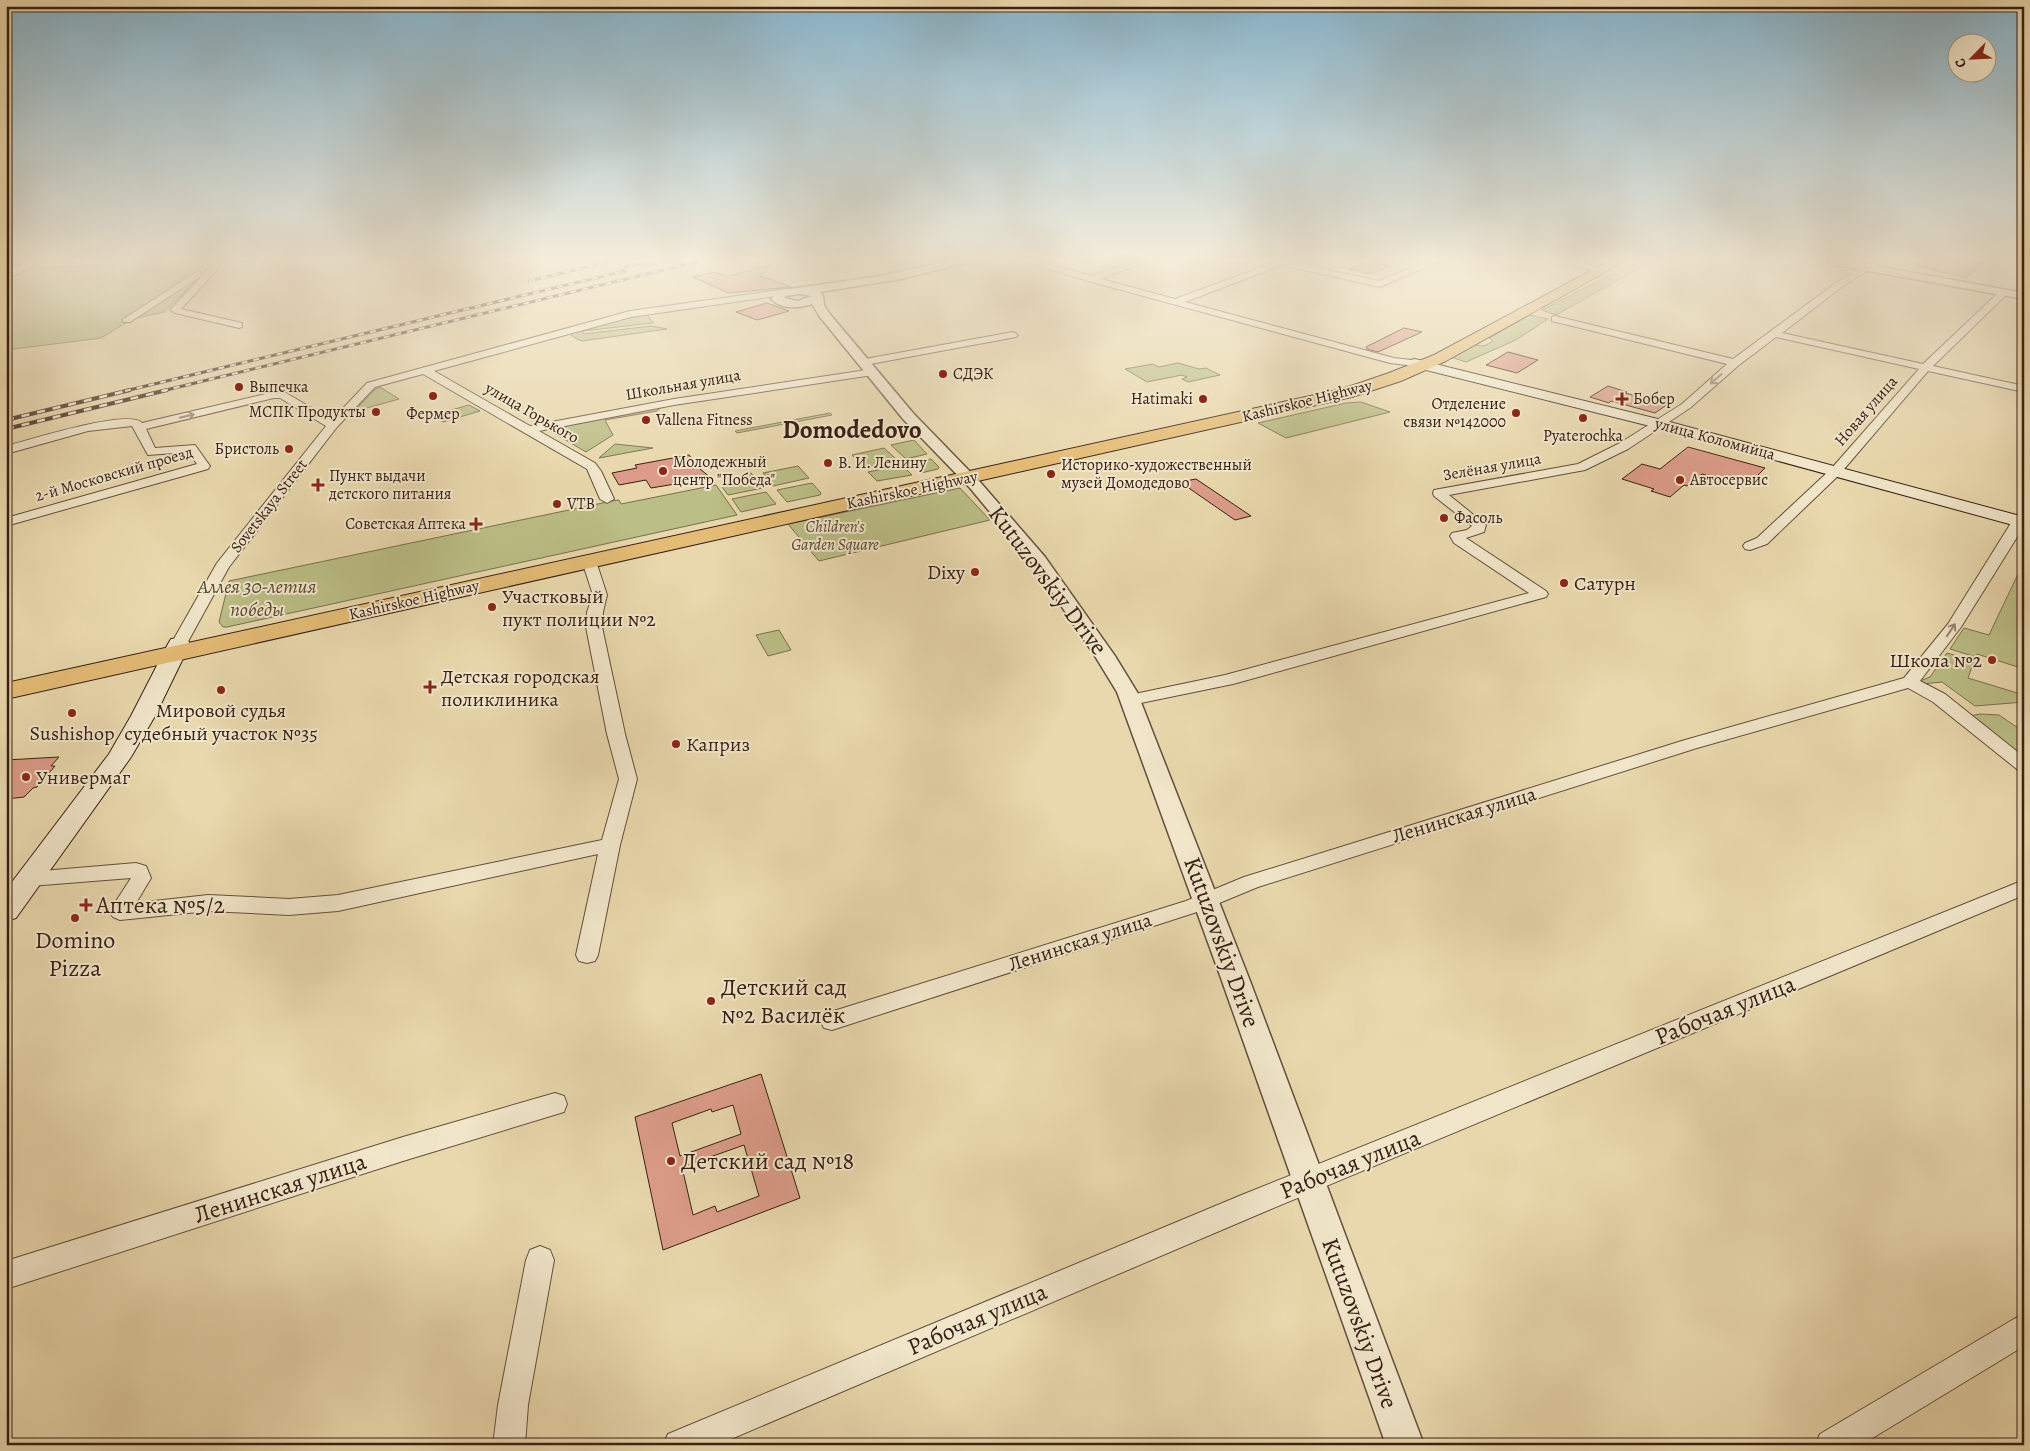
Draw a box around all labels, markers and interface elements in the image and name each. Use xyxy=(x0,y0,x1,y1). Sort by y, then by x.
north arrow xyxy=(1948,32,1998,82)
text: С xyxy=(1950,55,1971,71)
place label: СДЭК xyxy=(953,363,994,385)
street label: Школьная улица xyxy=(624,364,743,406)
marker: СДЭК xyxy=(937,368,949,380)
street label: Новая улица xyxy=(1829,371,1903,451)
street label: Kashirskoe Highway xyxy=(1240,374,1375,428)
one-way arrow xyxy=(1710,374,1723,385)
place label: Выпечка xyxy=(249,376,309,398)
street label: улица Горького xyxy=(480,377,583,449)
marker: Выпечка xyxy=(233,381,245,393)
place label: Hatimaki xyxy=(1131,388,1193,410)
place label: Бобер xyxy=(1633,388,1675,410)
marker: Фермер xyxy=(427,390,439,402)
marker: Бобер xyxy=(1615,392,1629,406)
marker: Hatimaki xyxy=(1197,393,1209,405)
place label: Отделение связи №142000 xyxy=(1403,393,1506,433)
place label: МСПК Продукты xyxy=(249,401,366,423)
place label: Фермер xyxy=(406,403,460,425)
marker: МСПК Продукты xyxy=(370,406,382,418)
marker: Отделение связи №142000 xyxy=(1510,407,1522,419)
place label: Vallena Fitness xyxy=(655,409,753,431)
one-way arrow xyxy=(178,411,194,420)
marker: Pyaterochka xyxy=(1577,412,1589,424)
street label: улица Коломийца xyxy=(1651,412,1778,466)
district label: Domodedovo xyxy=(782,413,922,447)
marker: Vallena Fitness xyxy=(640,414,652,426)
place label: Pyaterochka xyxy=(1543,425,1624,447)
place label: Бристоль xyxy=(215,438,279,460)
street label: 2-й Московский проезд xyxy=(33,441,195,507)
marker: Бристоль xyxy=(283,443,295,455)
street label: Зелёная улица xyxy=(1441,447,1543,486)
place label: Молодежный центр "Победа" xyxy=(673,451,775,491)
place label: В. И. Ленину xyxy=(838,452,927,474)
place label: Историко-художественный музей Домодедово xyxy=(1061,454,1252,494)
street label: Sovetskaya Street xyxy=(225,455,313,557)
marker: В. И. Ленину xyxy=(822,457,834,469)
place label: Пункт выдачи детского питания xyxy=(328,465,452,505)
marker: Молодежный центр "Победа" xyxy=(657,465,669,477)
street label: Kashirskoe Highway xyxy=(845,465,980,515)
marker: Историко-художественный музей Домодедово xyxy=(1045,468,1057,480)
place label: Автосервис xyxy=(1689,469,1768,491)
marker: Автосервис xyxy=(1674,474,1686,486)
marker: Пункт выдачи детского питания xyxy=(311,478,325,492)
place label: VTB xyxy=(566,493,595,515)
marker: VTB xyxy=(551,498,563,510)
street label: Kutuzovskiy Drive xyxy=(981,499,1115,661)
place label: Фасоль xyxy=(1454,507,1502,529)
marker: Фасоль xyxy=(1438,512,1450,524)
place label: Советская Аптека xyxy=(345,513,467,535)
park label: Children's Garden Square xyxy=(791,516,879,556)
marker: Советская Аптека xyxy=(470,518,482,530)
place label: Dixy xyxy=(927,559,966,586)
marker: Dixy xyxy=(969,566,981,578)
place label: Сатурн xyxy=(1574,570,1636,597)
park label: Аллея 30-летия победы xyxy=(196,573,317,623)
street label: Kashirskoe Highway xyxy=(347,574,482,626)
marker: Сатурн xyxy=(1558,577,1570,589)
place label: Участковый пукт полиции №2 xyxy=(502,583,656,633)
marker: Участковый пукт полиции №2 xyxy=(486,601,498,613)
one-way arrow xyxy=(1946,623,1956,637)
place label: Школа №2 xyxy=(1889,647,1982,674)
marker: Школа №2 xyxy=(1986,654,1998,666)
place label: Детская городская поликлиника xyxy=(441,663,600,713)
marker: Детская городская поликлиника xyxy=(423,680,437,694)
marker: Мировой судья судебный участок №35 xyxy=(215,684,227,696)
place label: Мировой судья судебный участок №35 xyxy=(124,697,318,747)
marker: Sushishop xyxy=(66,707,78,719)
place label: Sushishop xyxy=(29,720,115,747)
place label: Каприз xyxy=(686,731,750,758)
marker: Каприз xyxy=(670,738,682,750)
place label: Универмаг xyxy=(36,764,131,791)
marker: Универмаг xyxy=(20,771,32,783)
street label: Ленинская улица xyxy=(1389,780,1540,850)
street label: Kutuzovskiy Drive xyxy=(1176,852,1268,1032)
place label: Аптека №5/2 xyxy=(95,889,225,921)
marker: Аптека №5/2 xyxy=(80,899,92,911)
street label: Ленинская улица xyxy=(1005,906,1156,978)
marker: Domino Pizza xyxy=(69,912,81,924)
place label: Domino Pizza xyxy=(35,924,115,984)
street label: Рабочая улица xyxy=(1650,967,1800,1053)
place label: Детский сад №2 Василёк xyxy=(721,971,847,1031)
marker: Детский сад №2 Василёк xyxy=(705,995,717,1007)
street label: Рабочая улица xyxy=(1275,1121,1425,1207)
street label: Ленинская улица xyxy=(190,1145,370,1231)
place label: Детский сад №18 xyxy=(681,1145,854,1177)
marker: Детский сад №18 xyxy=(665,1155,677,1167)
street label: Kutuzovskiy Drive xyxy=(1314,1233,1406,1413)
street label: Рабочая улица xyxy=(902,1275,1052,1363)

